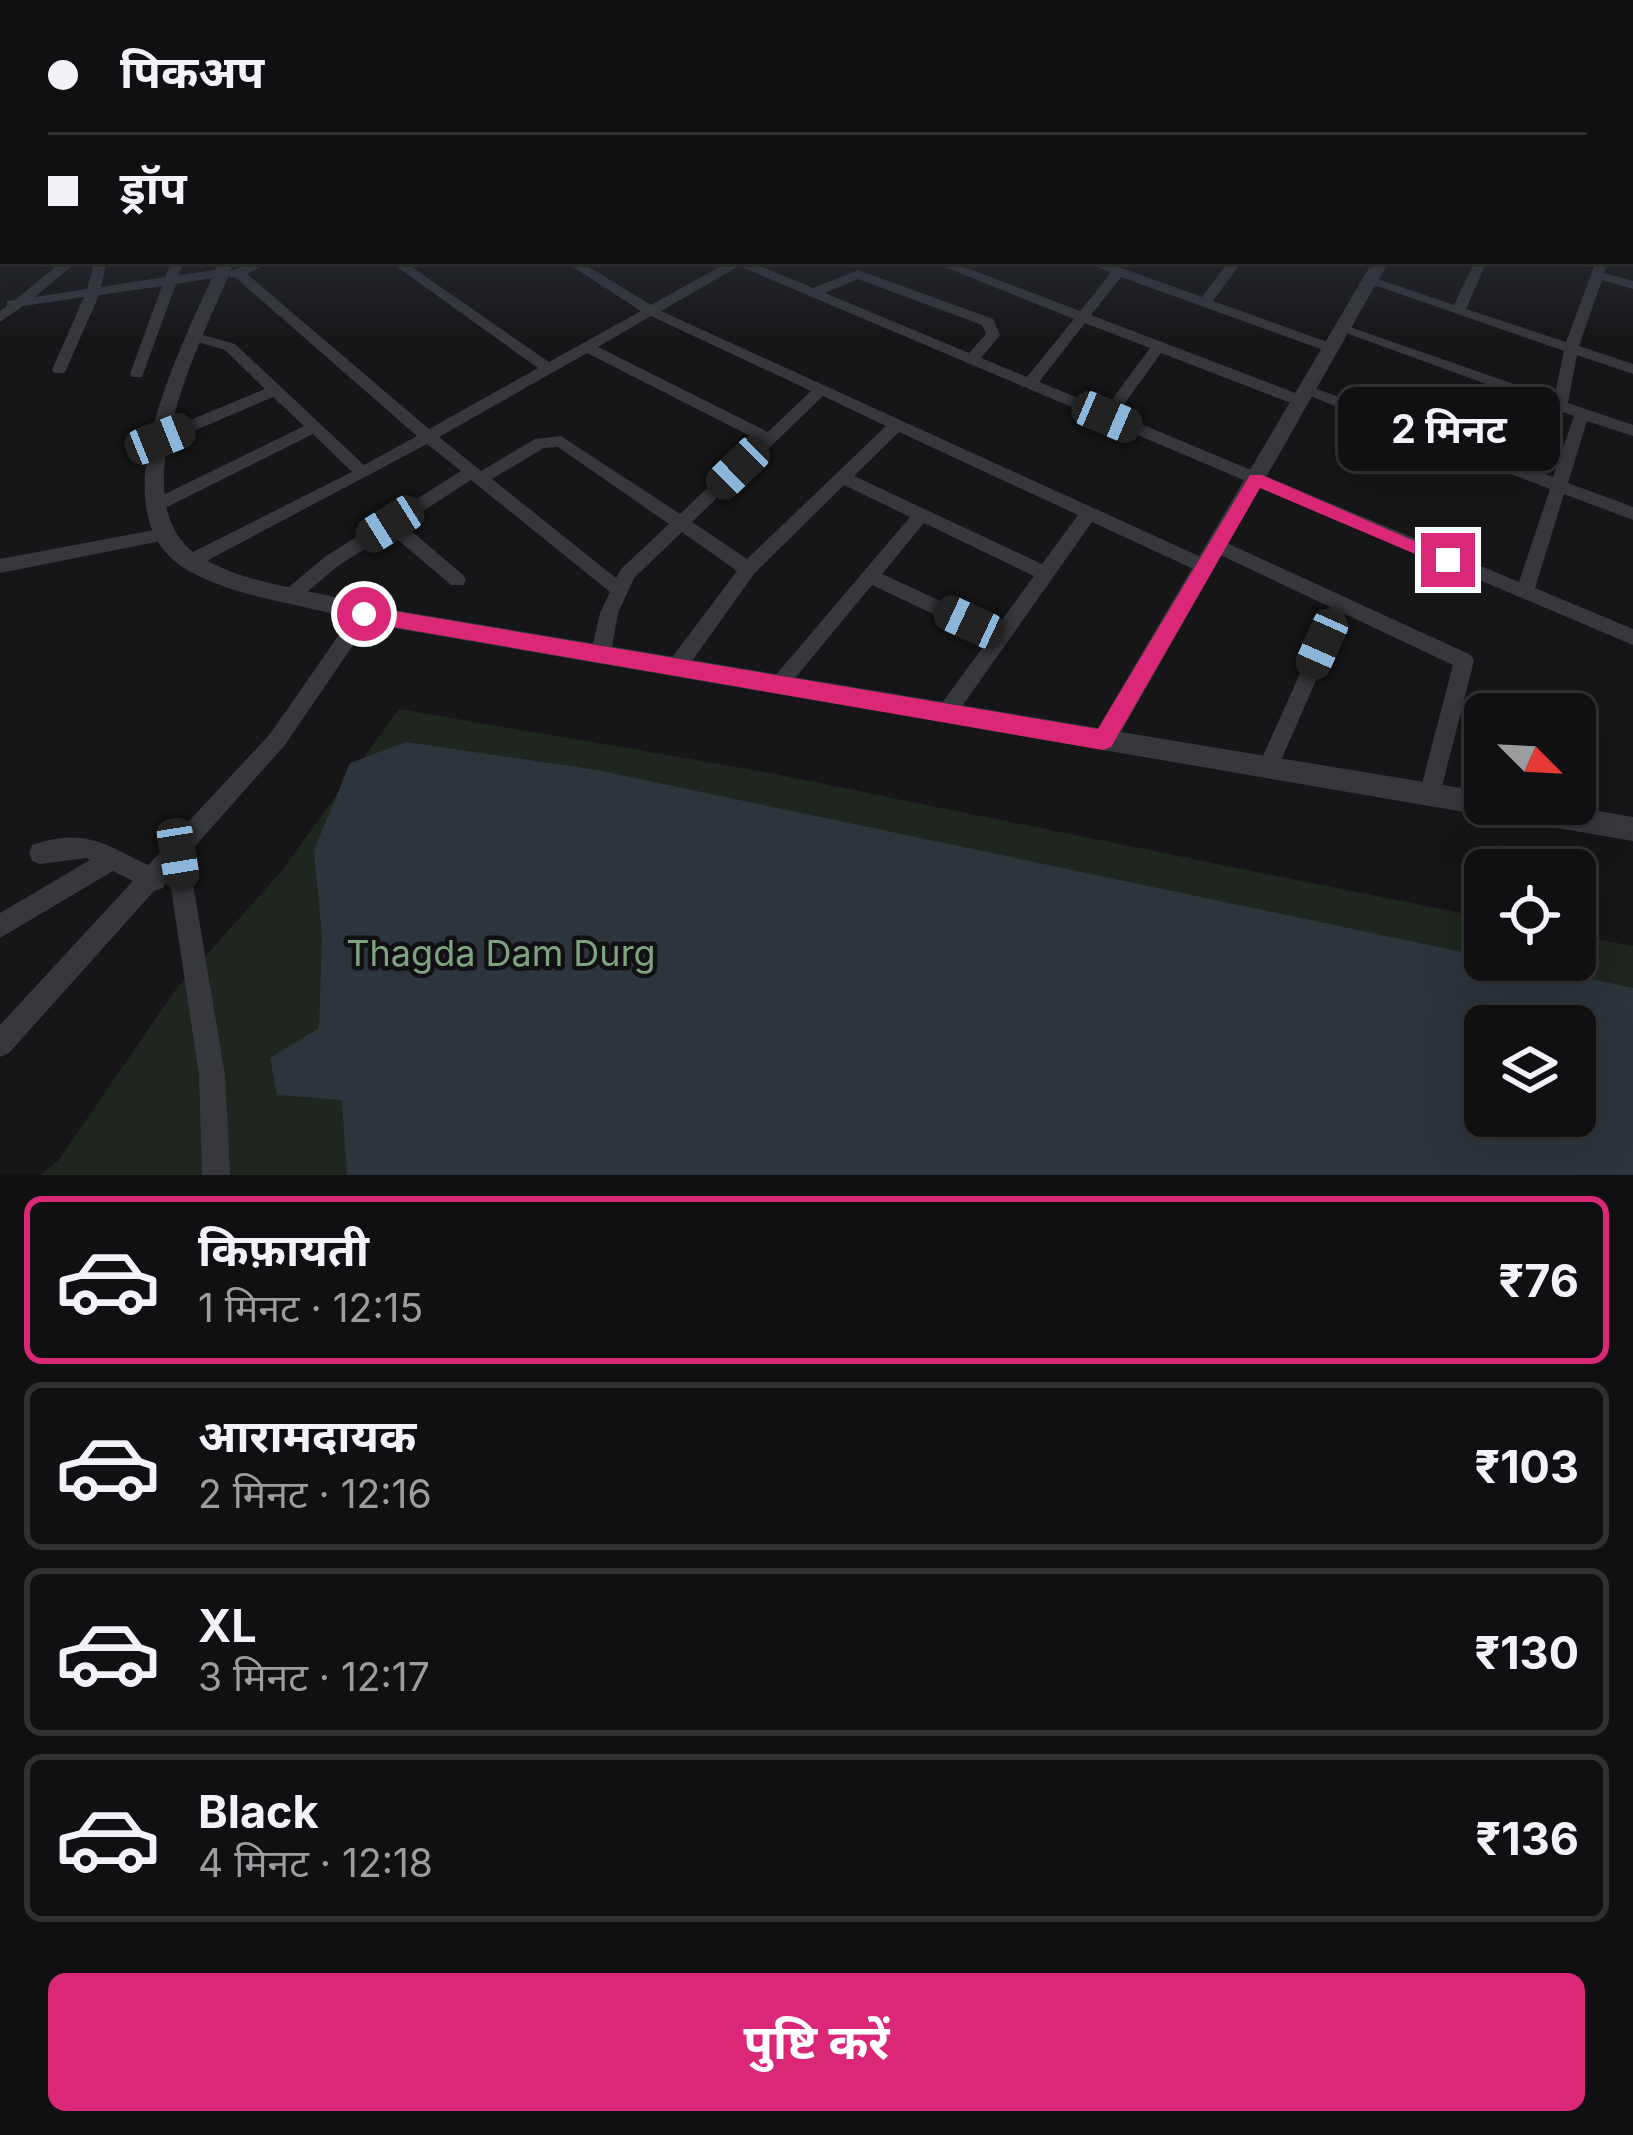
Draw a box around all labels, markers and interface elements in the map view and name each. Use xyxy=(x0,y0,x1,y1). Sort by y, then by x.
text: पिकअप xyxy=(120,44,264,99)
text: ड्रॉप xyxy=(120,160,187,215)
car xyxy=(1067,386,1147,448)
callout: 2 मिनट xyxy=(1337,386,1559,470)
text: 2 मिनट xyxy=(1391,405,1507,452)
car xyxy=(120,409,200,469)
car xyxy=(700,430,776,506)
car xyxy=(350,490,430,558)
route end xyxy=(1421,533,1475,587)
route start xyxy=(337,587,391,641)
car xyxy=(929,590,1009,654)
car xyxy=(1291,604,1353,684)
north arrow xyxy=(1464,693,1596,825)
map controls xyxy=(1464,693,1596,1137)
car xyxy=(155,816,201,892)
button: locate xyxy=(1464,849,1596,981)
park label: Thagda Dam Durg xyxy=(346,931,656,975)
button: layers xyxy=(1464,1005,1596,1137)
text: किफ़ायती xyxy=(198,1222,369,1277)
icon: car xyxy=(54,1226,162,1334)
text: ₹76 xyxy=(1499,1253,1579,1308)
text: 1 मिनट · 12:15 xyxy=(198,1284,423,1331)
text: आरामदायक xyxy=(198,1408,416,1463)
icon: car xyxy=(54,1412,162,1520)
text: ₹103 xyxy=(1474,1439,1579,1494)
text: 2 मिनट · 12:16 xyxy=(198,1470,432,1517)
icon: car xyxy=(54,1598,162,1706)
text: XL xyxy=(198,1598,257,1653)
text: ₹130 xyxy=(1474,1625,1579,1680)
text: 3 मिनट · 12:17 xyxy=(198,1653,430,1700)
icon: car xyxy=(54,1784,162,1892)
text: Black xyxy=(198,1784,319,1839)
text: ₹136 xyxy=(1476,1811,1579,1866)
text: 4 मिनट · 12:18 xyxy=(198,1839,433,1886)
button: पुष्टि करें xyxy=(48,1973,1585,2111)

